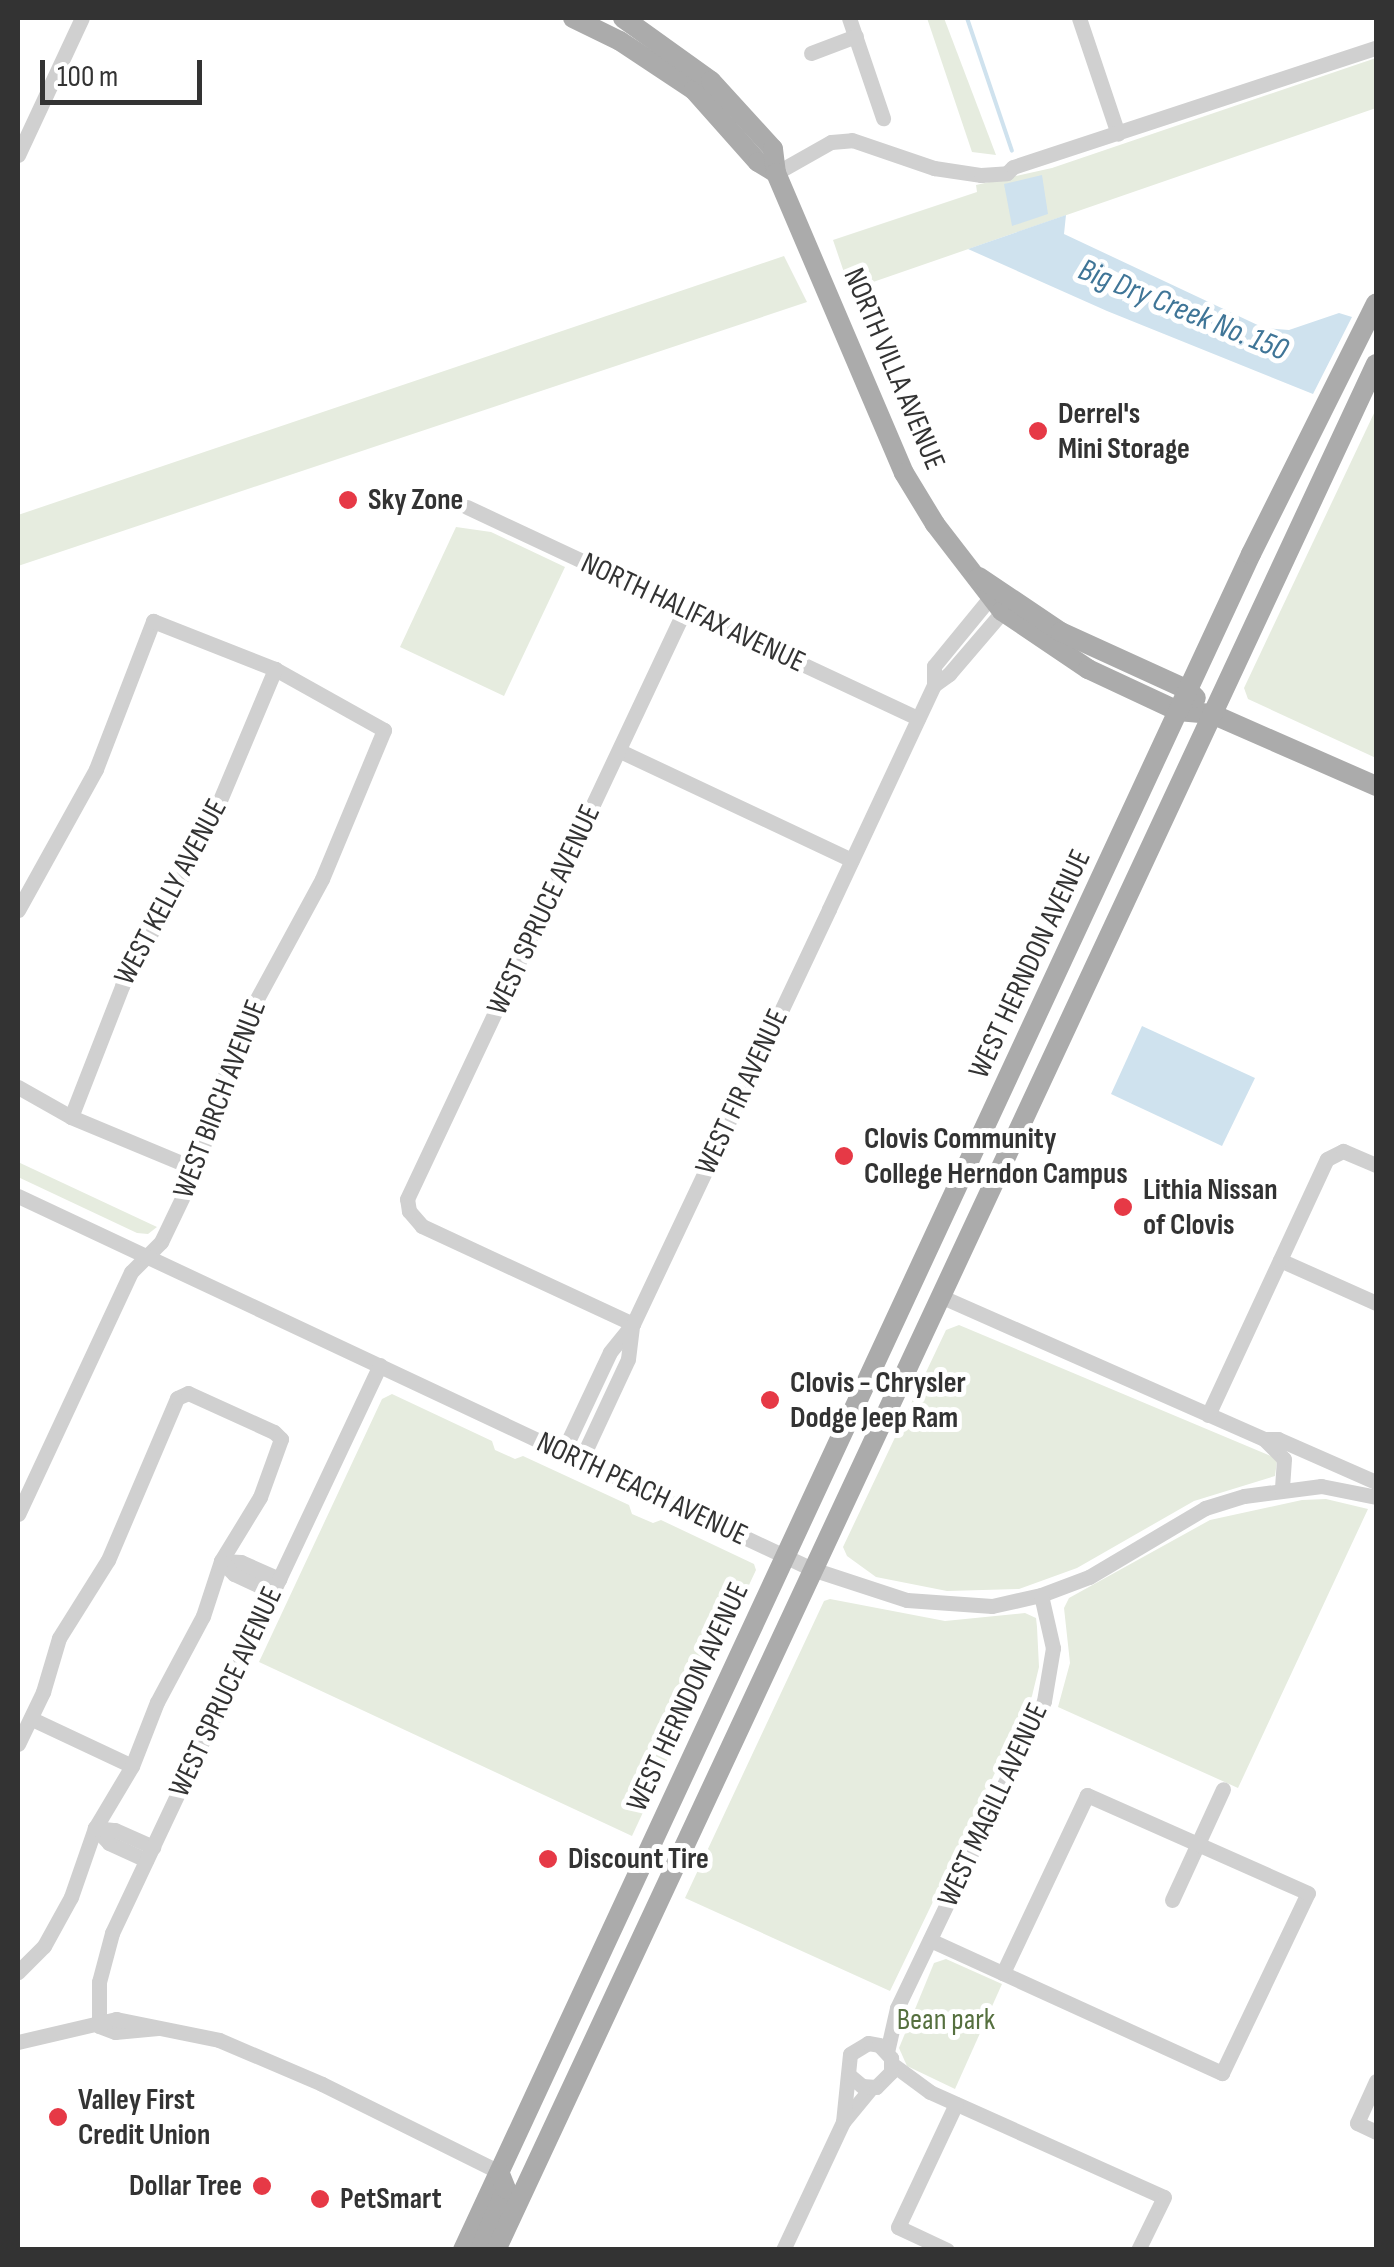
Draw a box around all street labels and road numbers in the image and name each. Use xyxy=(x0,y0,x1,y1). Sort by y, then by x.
street label: NORTH VILLA AVENUE xyxy=(835,263,953,475)
street label: NORTH HALIFAX AVENUE xyxy=(575,545,811,681)
street label: WEST KELLY AVENUE xyxy=(107,793,235,991)
street label: WEST SPRUCE AVENUE xyxy=(480,799,608,1021)
street label: WEST HERNDON AVENUE xyxy=(961,844,1099,1084)
street label: WEST BIRCH AVENUE xyxy=(166,995,274,1203)
street label: WEST FIR AVENUE xyxy=(688,1004,796,1180)
street label: NORTH PEACH AVENUE xyxy=(531,1425,753,1553)
street label: WEST HERNDON AVENUE xyxy=(619,1577,757,1817)
street label: WEST SPRUCE AVENUE xyxy=(162,1581,290,1803)
street label: WEST MAGILL AVENUE xyxy=(930,1698,1056,1912)

